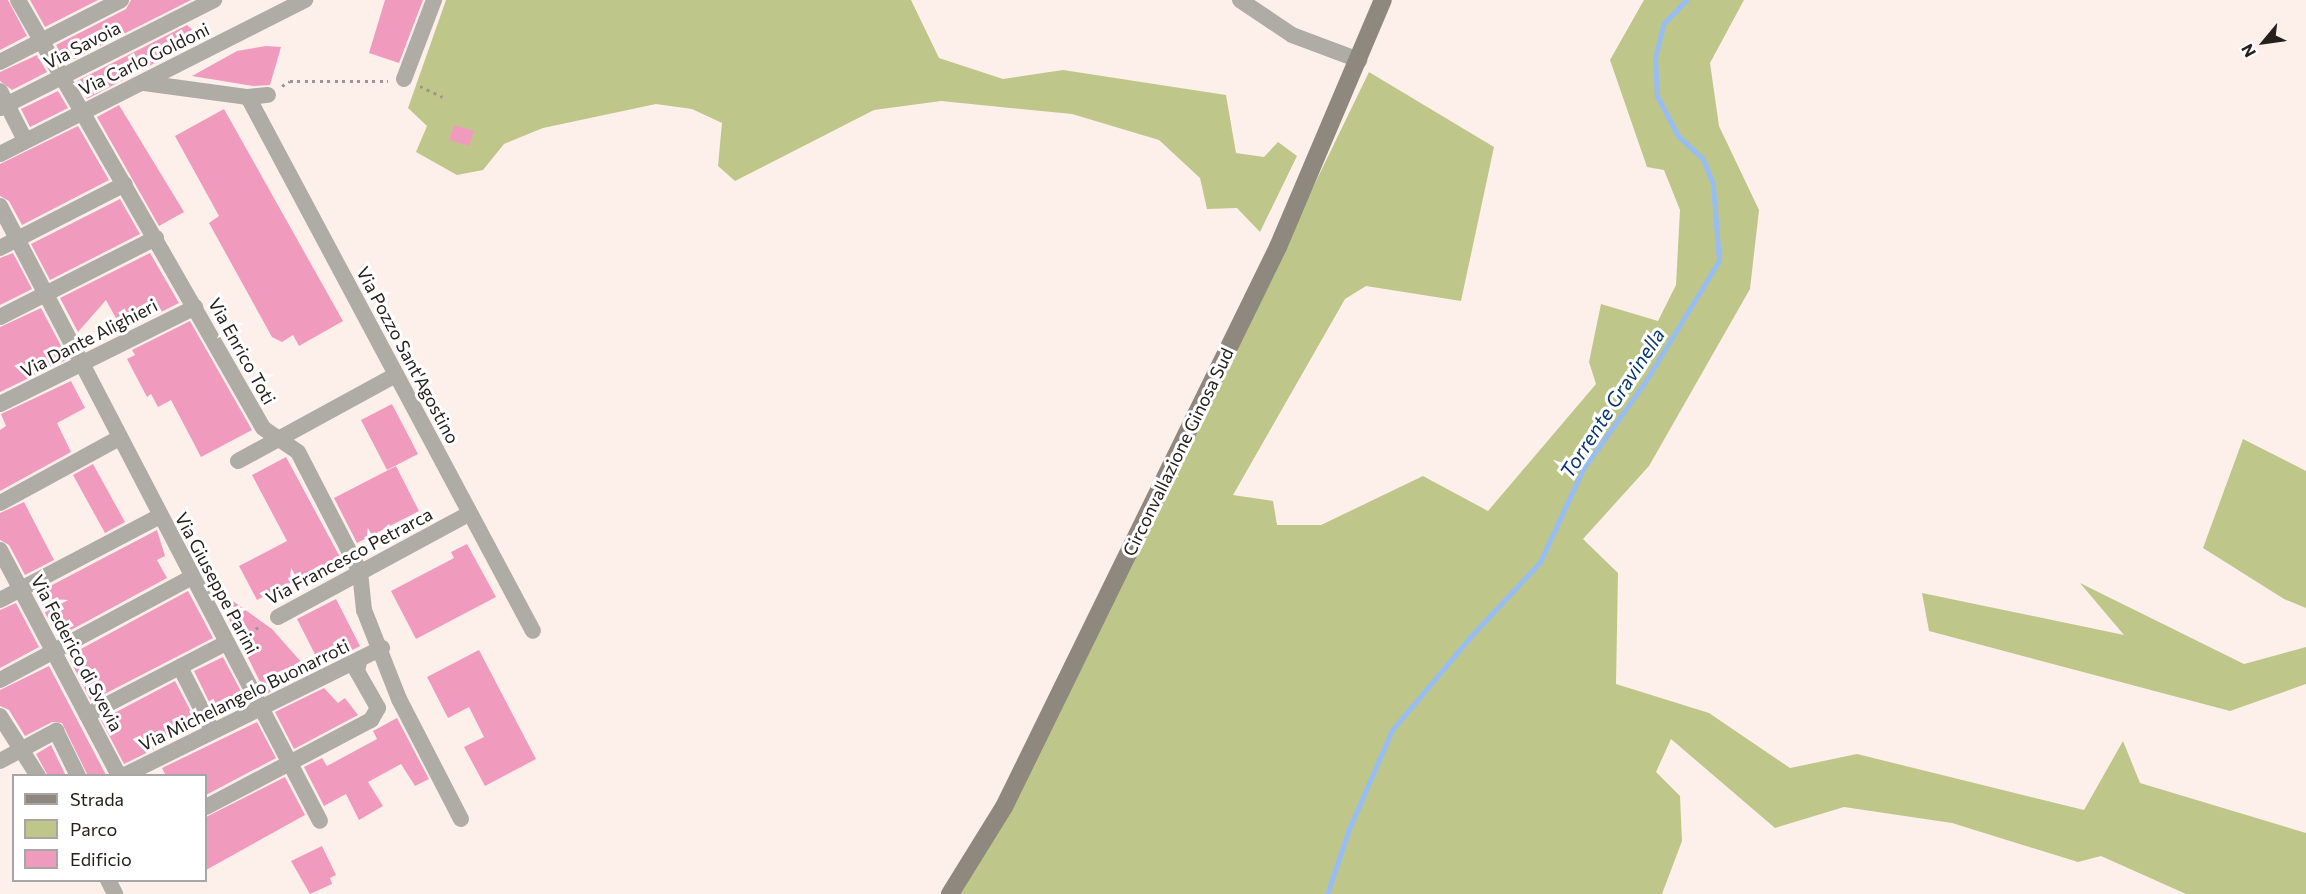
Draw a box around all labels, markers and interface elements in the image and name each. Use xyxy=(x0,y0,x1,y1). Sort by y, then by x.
north arrow xyxy=(2234,12,2294,72)
street label: Via Savoia xyxy=(40,16,124,74)
street label: Via Carlo Goldoni xyxy=(75,18,213,100)
text: N xyxy=(2237,41,2259,61)
street label: Via Pozzo Sant'Agostino xyxy=(352,263,464,447)
street label: Via Dante Alighieri xyxy=(17,294,161,382)
street label: Via Enrico Toti xyxy=(204,294,280,408)
water label: Torrente Gravinella xyxy=(1555,324,1669,482)
street label: Circonvallazione Ginosa Sud xyxy=(1118,344,1238,560)
street label: Via Francesco Petrarca xyxy=(262,503,436,609)
street label: Via Giuseppe Parini xyxy=(171,509,263,657)
street label: Via Federico di Svevia xyxy=(27,571,127,735)
street label: Via Michelangelo Buonarroti xyxy=(135,635,353,755)
legend xyxy=(12,774,207,882)
text: Strada xyxy=(70,788,124,810)
text: Parco xyxy=(70,818,117,840)
text: Edificio xyxy=(70,848,132,870)

